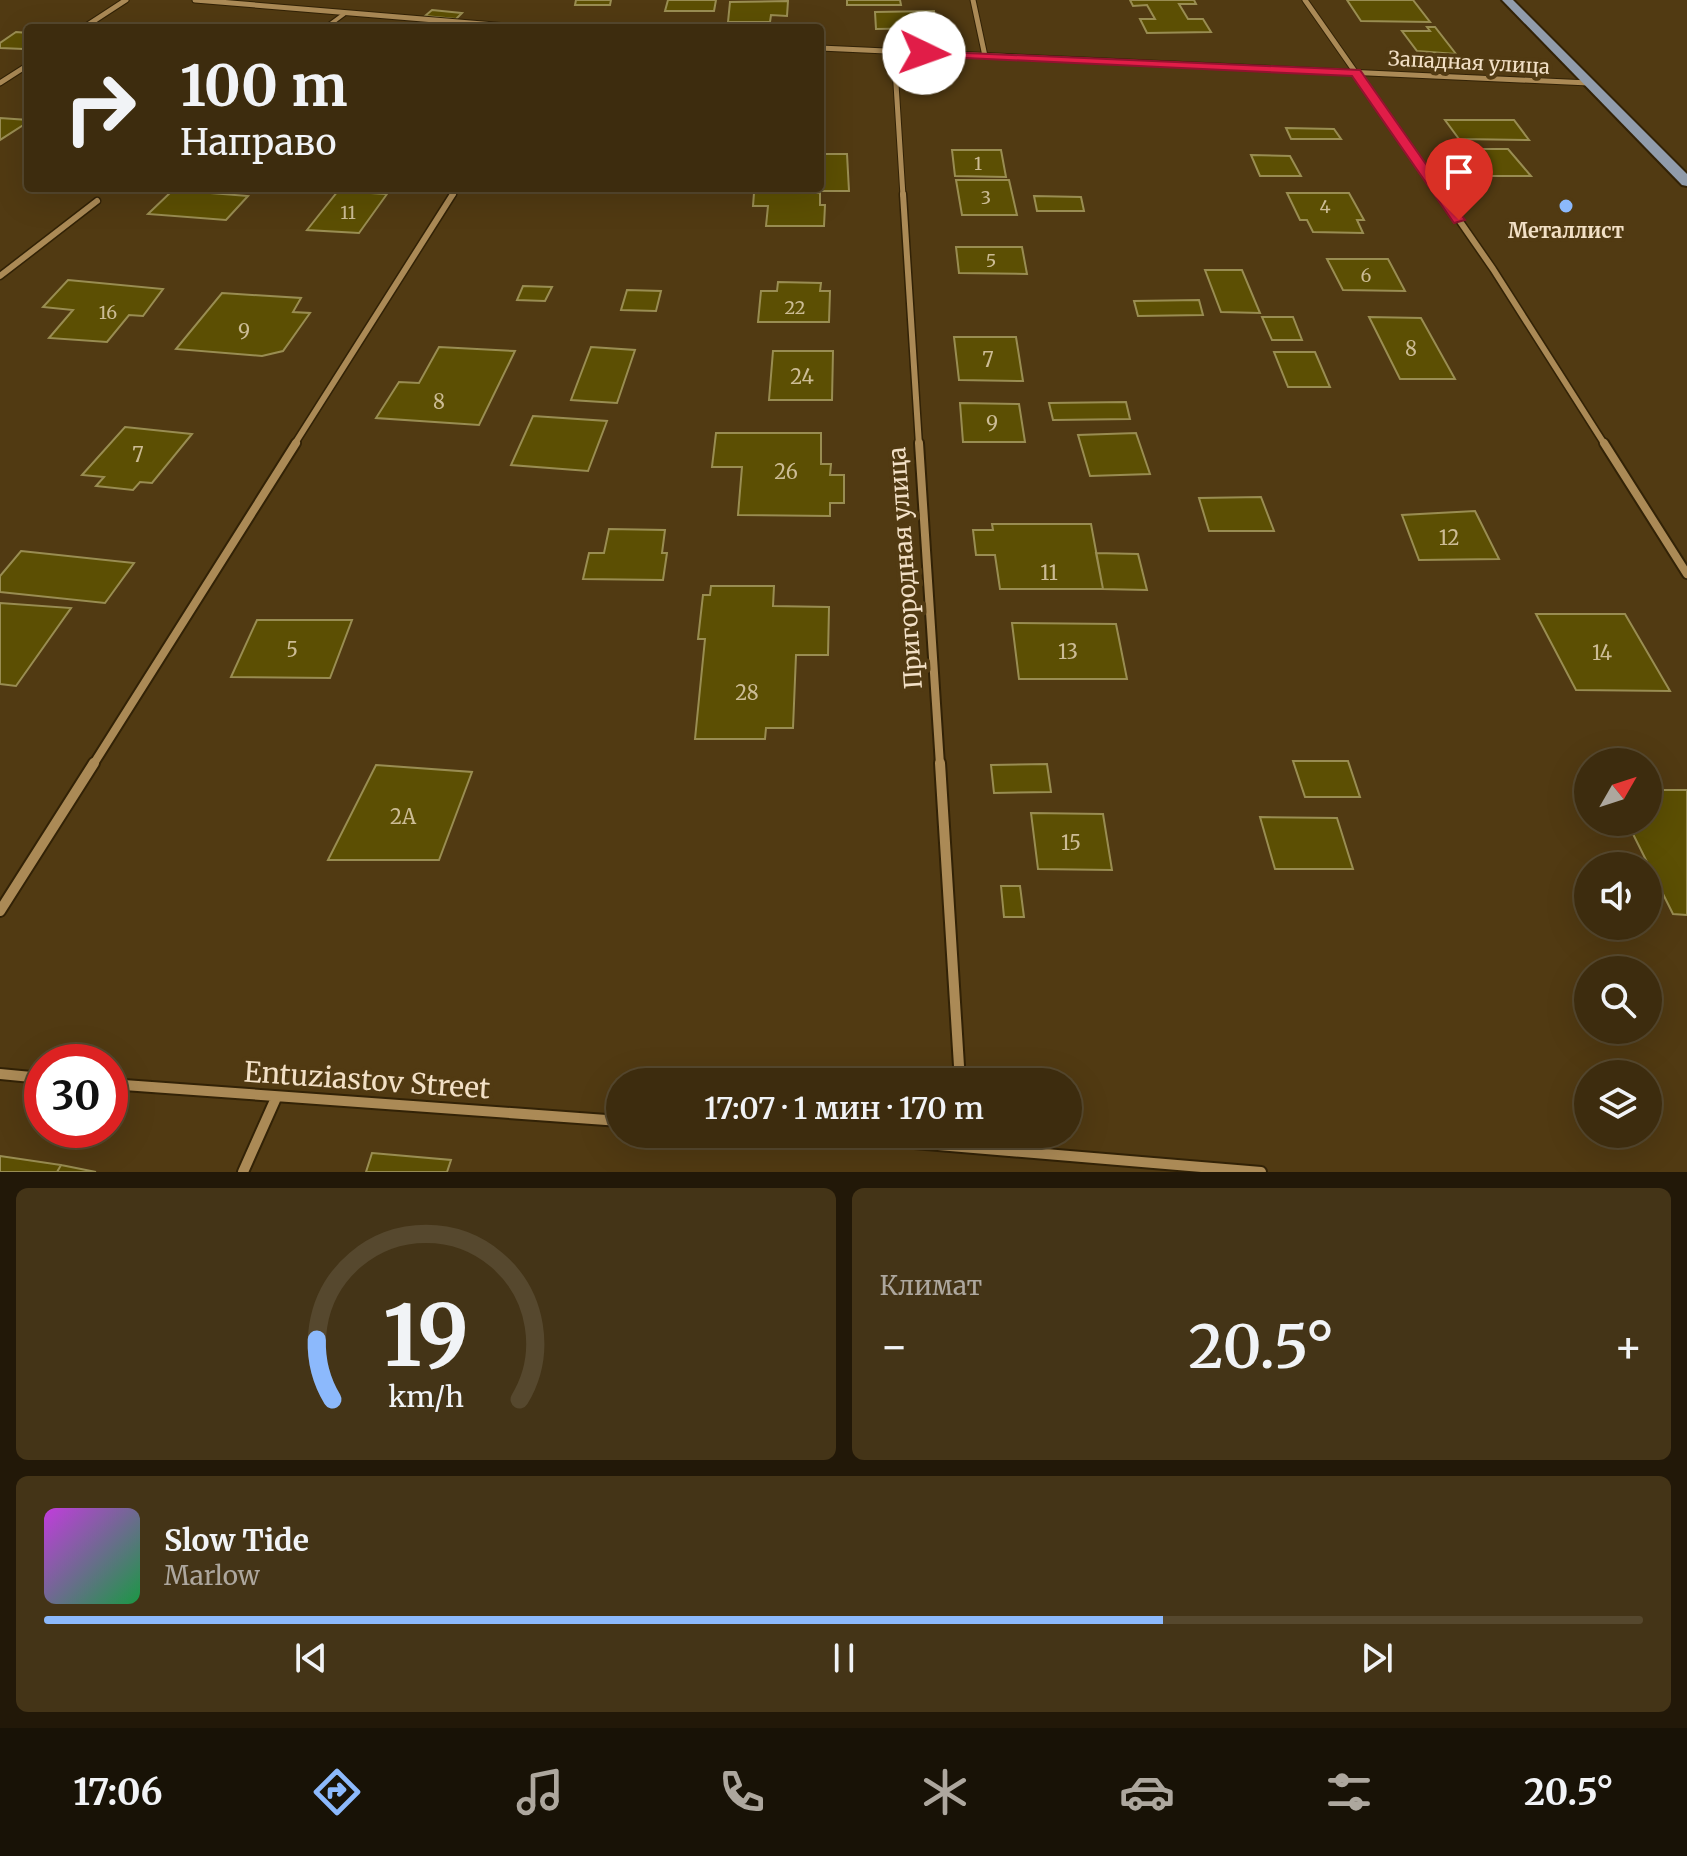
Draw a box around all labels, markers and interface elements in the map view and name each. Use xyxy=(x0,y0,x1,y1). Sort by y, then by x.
position arrow xyxy=(882,11,966,95)
street label: Западная улица xyxy=(1387,45,1551,79)
text: 100 m xyxy=(180,51,348,121)
icon: right xyxy=(48,56,152,160)
text: Направо xyxy=(180,120,336,165)
pin xyxy=(1425,138,1493,220)
icon: arrive xyxy=(1437,150,1481,194)
house number: 1 xyxy=(974,152,982,175)
house number: 3 xyxy=(981,186,991,209)
house number: 4 xyxy=(1319,195,1331,218)
marker: Металлист xyxy=(1557,197,1575,215)
house number: 11 xyxy=(340,201,356,224)
place label: Металлист xyxy=(1508,218,1624,243)
house number: 5 xyxy=(986,249,996,272)
house number: 6 xyxy=(1361,264,1372,287)
house number: 22 xyxy=(784,296,806,319)
house number: 16 xyxy=(99,301,117,324)
house number: 9 xyxy=(238,319,250,344)
house number: 8 xyxy=(1405,336,1417,361)
house number: 7 xyxy=(982,347,994,372)
house number: 24 xyxy=(790,364,814,389)
house number: 8 xyxy=(433,389,445,414)
house number: 9 xyxy=(986,411,998,436)
house number: 7 xyxy=(132,442,144,467)
street label: Пригородная улица xyxy=(881,446,929,690)
house number: 26 xyxy=(774,459,798,484)
house number: 12 xyxy=(1439,525,1459,550)
house number: 11 xyxy=(1040,560,1058,585)
house number: 5 xyxy=(286,637,298,662)
house number: 13 xyxy=(1058,639,1078,664)
house number: 14 xyxy=(1592,640,1612,665)
house number: 28 xyxy=(735,680,759,705)
north arrow xyxy=(1574,748,1662,836)
map controls xyxy=(1574,748,1662,1148)
house number: 2А xyxy=(390,804,417,829)
house number: 15 xyxy=(1061,830,1081,855)
button: sound xyxy=(1574,852,1662,940)
button: search xyxy=(1574,956,1662,1044)
speed limit sign: 30 xyxy=(24,1044,128,1148)
street label: Entuziastov Street xyxy=(243,1053,491,1107)
button: layers xyxy=(1574,1060,1662,1148)
text: 17:07 · 1 мин · 170 m xyxy=(704,1089,984,1127)
text: Климат xyxy=(880,1269,982,1302)
text: 19 xyxy=(383,1284,469,1389)
text: 20.5° xyxy=(1188,1309,1334,1384)
text: − xyxy=(880,1319,909,1374)
text: + xyxy=(1614,1319,1643,1374)
text: km/h xyxy=(388,1379,464,1415)
text: Slow Tide xyxy=(164,1521,309,1559)
text: Marlow xyxy=(164,1559,260,1592)
icon: previous xyxy=(289,1636,333,1680)
icon: pause xyxy=(822,1636,866,1680)
icon: next xyxy=(1355,1636,1399,1680)
icon: directions xyxy=(309,1764,365,1820)
icon: music xyxy=(512,1764,568,1820)
icon: phone xyxy=(714,1764,770,1820)
icon: climate xyxy=(917,1764,973,1820)
icon: car xyxy=(1119,1764,1175,1820)
icon: filters xyxy=(1321,1764,1377,1820)
text: 17:06 xyxy=(73,1770,163,1815)
text: 20.5° xyxy=(1524,1770,1614,1815)

